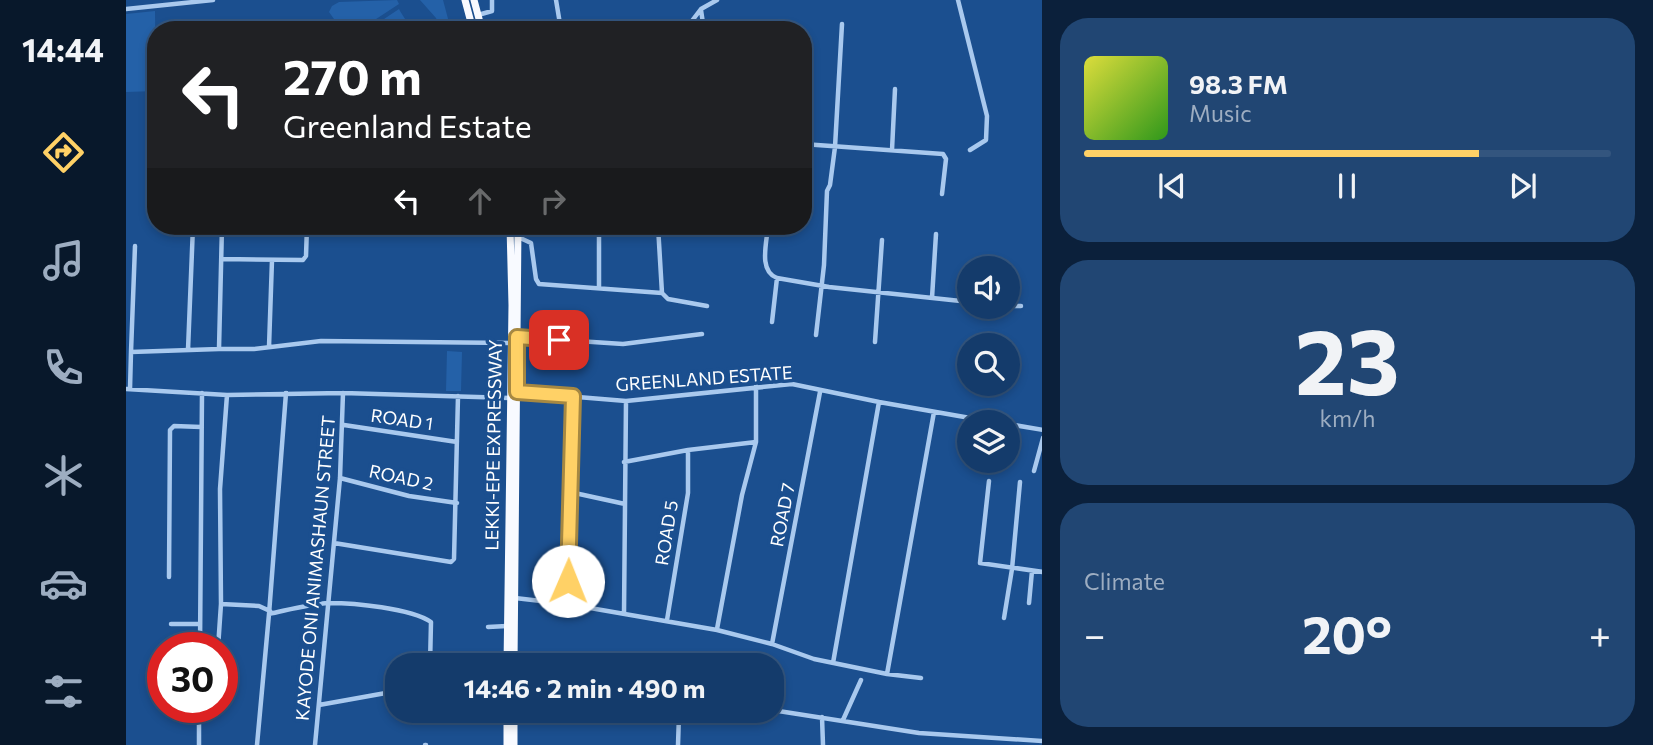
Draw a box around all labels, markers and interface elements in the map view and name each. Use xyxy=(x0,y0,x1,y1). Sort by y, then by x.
text: 14:44 xyxy=(22,29,104,69)
text: 270 m xyxy=(283,45,422,105)
icon: left xyxy=(168,49,259,140)
text: 98.3 FM xyxy=(1189,68,1288,99)
text: Music xyxy=(1189,99,1252,127)
text: Greenland Estate xyxy=(283,105,532,145)
icon: directions xyxy=(39,128,88,177)
icon: previous xyxy=(1153,167,1191,205)
icon: pause xyxy=(1328,167,1366,205)
icon: next xyxy=(1504,167,1542,205)
icon: left xyxy=(388,182,426,220)
icon: ahead xyxy=(461,182,499,220)
icon: right xyxy=(534,182,572,220)
icon: music xyxy=(39,236,88,285)
map controls xyxy=(957,256,1020,473)
button: sound xyxy=(957,256,1020,319)
text: 23 xyxy=(1295,302,1400,414)
pin xyxy=(529,310,589,370)
icon: arrive xyxy=(540,321,578,359)
button: search xyxy=(957,333,1020,396)
street label: LEKKI-EPE EXPRESSWAY xyxy=(480,339,506,551)
icon: phone xyxy=(39,343,88,392)
street label: GREENLAND ESTATE xyxy=(615,361,793,395)
street label: ROAD 1 xyxy=(370,404,435,434)
text: km/h xyxy=(1320,404,1375,432)
button: layers xyxy=(957,410,1020,473)
street label: KAYODE ONI ANIMASHAUN STREET xyxy=(291,414,339,721)
icon: climate xyxy=(39,451,88,500)
street label: ROAD 2 xyxy=(367,459,435,495)
street label: ROAD 7 xyxy=(765,481,799,549)
street label: ROAD 5 xyxy=(650,499,682,567)
position arrow xyxy=(531,544,605,618)
icon: car xyxy=(39,559,88,608)
text: Climate xyxy=(1084,567,1165,595)
text: 20° xyxy=(1302,601,1392,665)
text: − xyxy=(1084,610,1106,657)
text: + xyxy=(1589,610,1611,657)
speed limit sign: 30 xyxy=(147,632,238,723)
icon: filters xyxy=(39,667,88,716)
text: 14:46 · 2 min · 490 m xyxy=(464,672,705,703)

